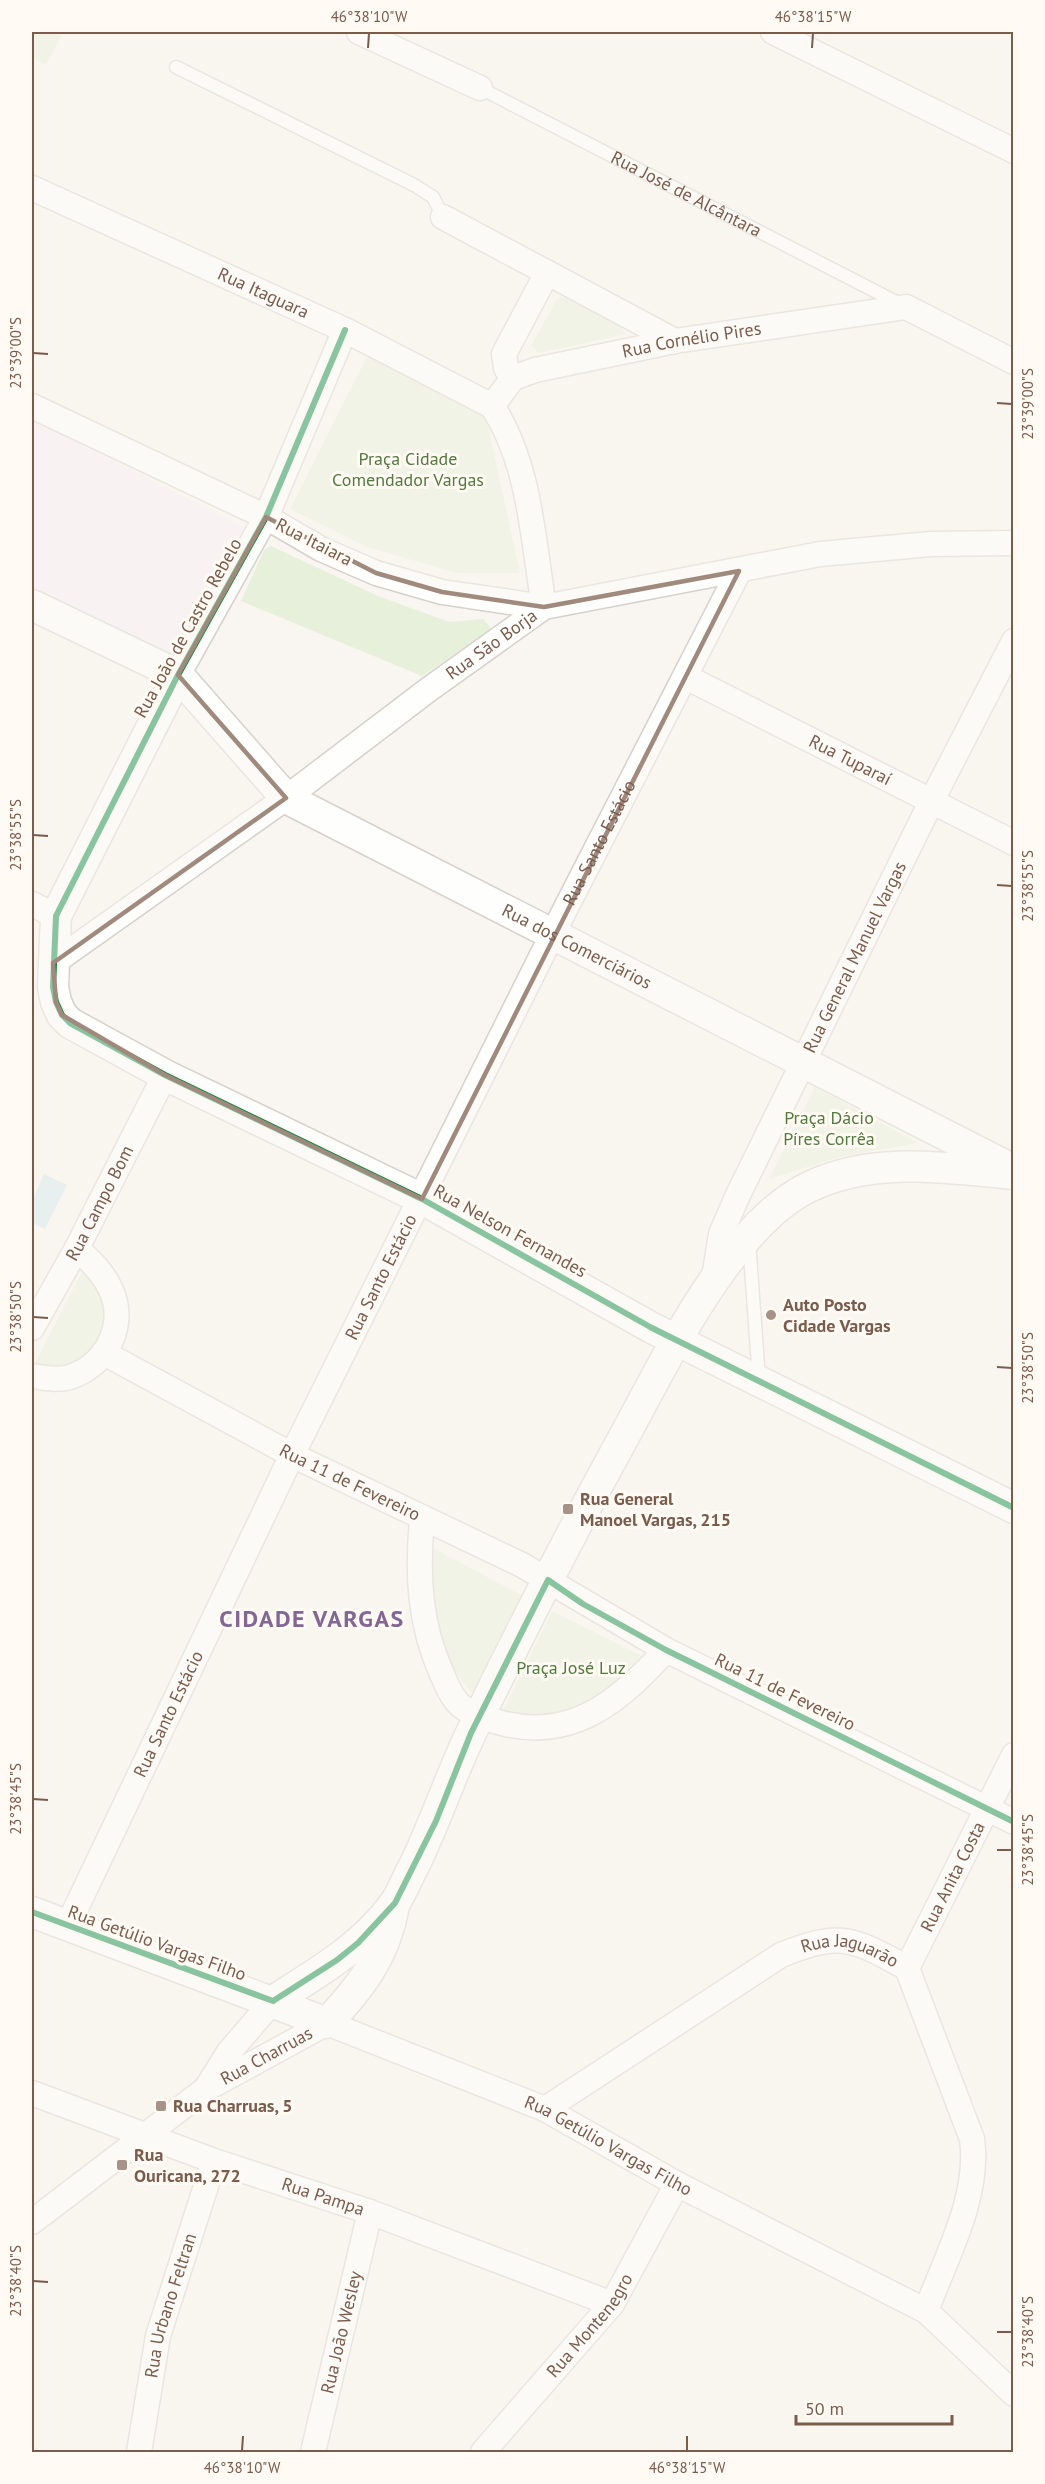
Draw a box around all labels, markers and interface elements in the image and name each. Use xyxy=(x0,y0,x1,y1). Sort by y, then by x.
text: 46°38'10"W xyxy=(331,7,408,26)
text: 46°38'15"W xyxy=(775,7,852,26)
street label: Rua José de Alcântara xyxy=(607,145,766,242)
street label: Rua Itaguara xyxy=(214,262,313,323)
street label: Rua Cornélio Pires xyxy=(620,316,763,363)
text: 23°39'00"S xyxy=(6,317,25,389)
text: 23°39'00"S xyxy=(1018,368,1037,440)
park label: Praça Cidade Comendador Vargas xyxy=(332,447,484,491)
street label: Rua Itaiara xyxy=(272,512,356,571)
street label: Rua João de Castro Rebelo xyxy=(129,534,247,722)
street label: Rua São Borja xyxy=(441,604,541,685)
street label: Rua Tuparaí xyxy=(805,729,896,790)
street label: Rua Santo Estácio xyxy=(557,776,641,909)
text: 23°38'55"S xyxy=(6,799,25,871)
text: 23°38'55"S xyxy=(1018,850,1037,922)
street label: Rua General Manuel Vargas xyxy=(798,858,911,1056)
street label: Rua dos Comerciários xyxy=(498,898,656,994)
park label: Praça Dácio Píres Corrêa xyxy=(783,1106,875,1150)
street label: Rua Campo Bom xyxy=(60,1141,138,1265)
street label: Rua Nelson Fernandes xyxy=(429,1179,591,1282)
street label: Rua Santo Estácio xyxy=(340,1210,422,1343)
text: 23°38'50"S xyxy=(6,1281,25,1353)
place label: Auto Posto Cidade Vargas xyxy=(783,1293,891,1337)
marker: Auto Posto Cidade Vargas xyxy=(764,1308,778,1322)
text: 23°38'50"S xyxy=(1018,1332,1037,1404)
street label: Rua 11 de Fevereiro xyxy=(276,1438,424,1526)
place label: Rua General Manoel Vargas, 215 xyxy=(580,1487,731,1531)
marker: Rua General Manoel Vargas, 215 xyxy=(561,1502,575,1516)
district label: CIDADE VARGAS xyxy=(219,1603,405,1634)
street label: Rua Santo Estácio xyxy=(128,1647,208,1781)
street label: Rua 11 de Fevereiro xyxy=(711,1648,859,1736)
park label: Praça José Luz xyxy=(516,1656,626,1679)
text: 23°38'45"S xyxy=(6,1763,25,1835)
text: 23°38'45"S xyxy=(1018,1814,1037,1886)
street label: Rua Anita Costa xyxy=(915,1818,990,1936)
street label: Rua Getúlio Vargas Filho xyxy=(65,1900,250,1986)
street label: Rua Jaguarão xyxy=(798,1929,903,1972)
street label: Rua Charruas xyxy=(216,2021,316,2090)
street label: Rua Getúlio Vargas Filho xyxy=(521,2090,696,2201)
place label: Rua Charruas, 5 xyxy=(173,2094,292,2117)
marker: Rua Charruas, 5 xyxy=(154,2099,168,2113)
place label: Rua Ouricana, 272 xyxy=(134,2143,241,2187)
marker: Rua Ouricana, 272 xyxy=(115,2158,129,2172)
street label: Rua Pampa xyxy=(279,2172,367,2220)
street label: Rua Urbano Feltran xyxy=(139,2230,201,2380)
text: 23°38'40"S xyxy=(6,2245,25,2317)
street label: Rua João Wesley xyxy=(315,2268,367,2396)
street label: Rua Montenegro xyxy=(541,2269,637,2382)
text: 23°38'40"S xyxy=(1018,2296,1037,2368)
scale bar xyxy=(796,2388,952,2426)
text: 50 m xyxy=(805,2397,844,2420)
text: 46°38'10"W xyxy=(204,2458,281,2477)
text: 46°38'15"W xyxy=(649,2458,726,2477)

